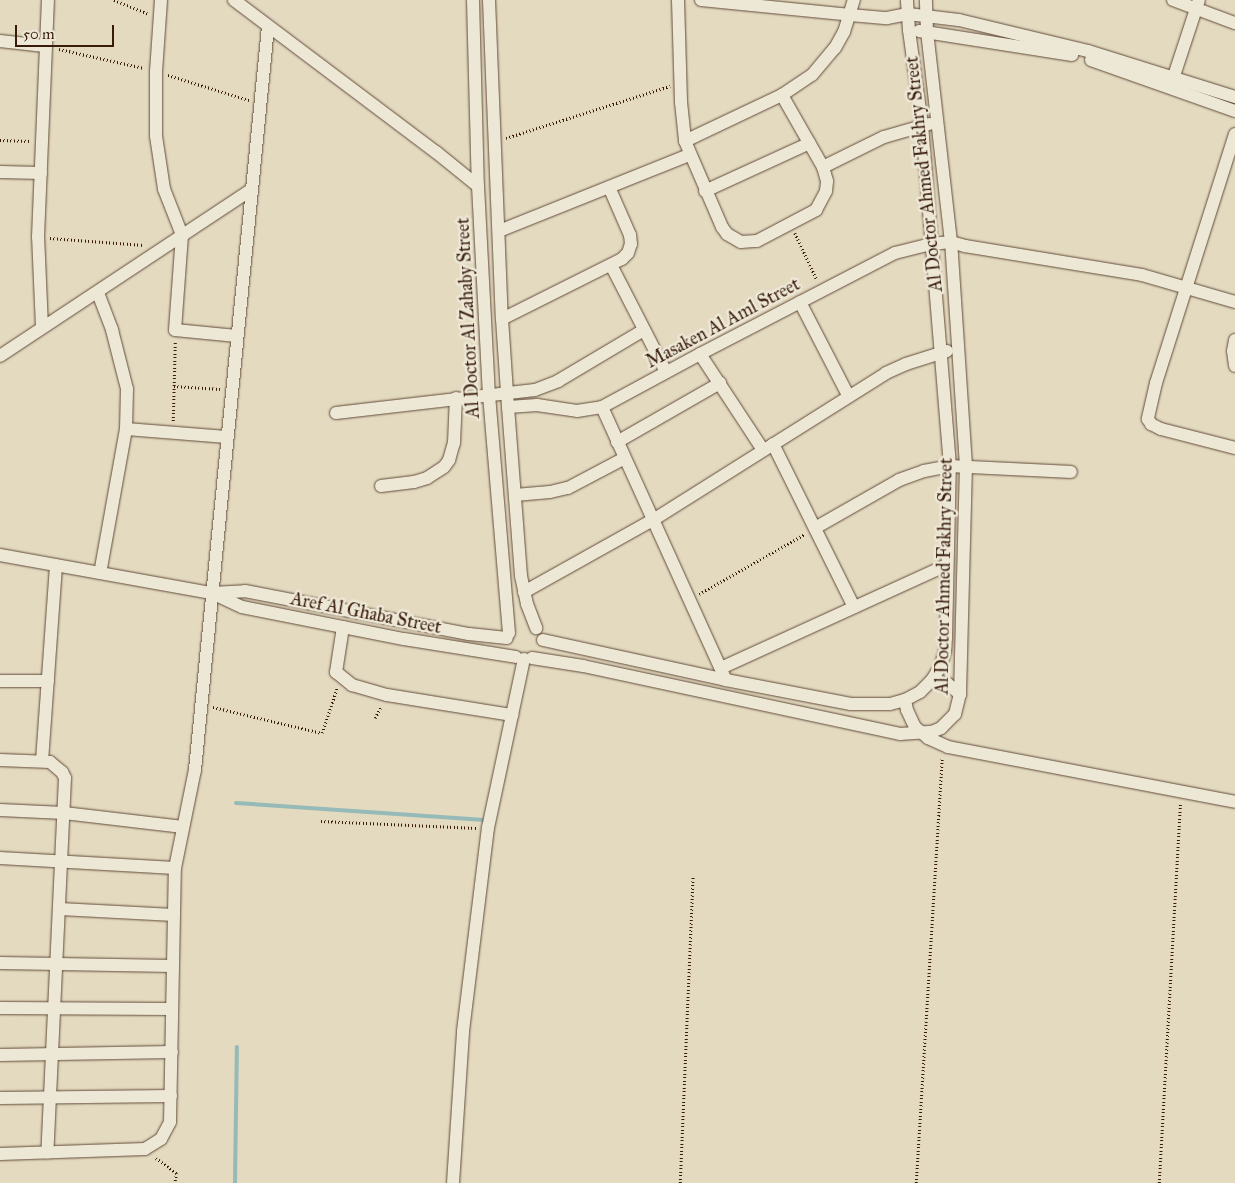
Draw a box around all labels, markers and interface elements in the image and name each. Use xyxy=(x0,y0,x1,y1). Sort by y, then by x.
scale bar xyxy=(18,15,116,47)
text: 50 m xyxy=(23,25,55,43)
street label: Al Doctor Ahmed Fakhry Street xyxy=(901,55,947,293)
street label: Al Doctor Al Zahaby Street xyxy=(452,217,484,419)
street label: Masaken Al Aml Street xyxy=(642,273,804,373)
street label: Al Doctor Ahmed Fakhry Street xyxy=(931,457,957,695)
street label: Aref Al Ghaba Street xyxy=(289,588,443,638)

